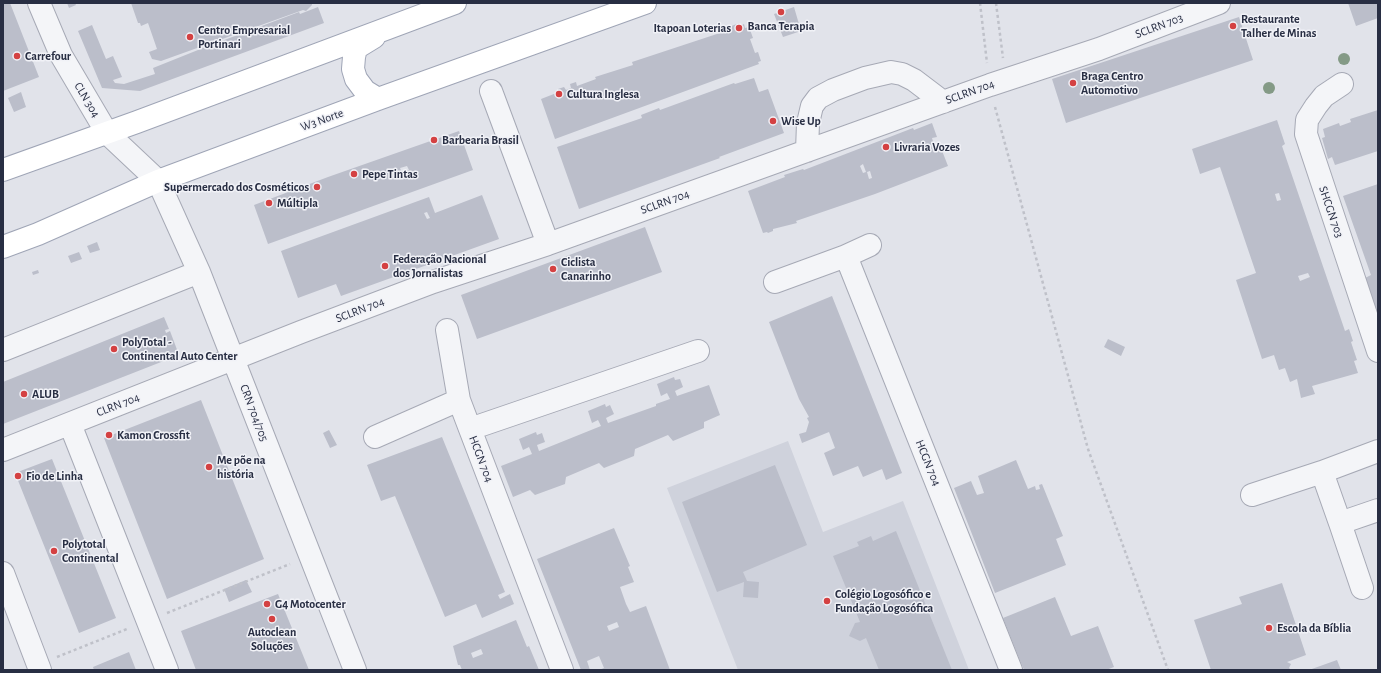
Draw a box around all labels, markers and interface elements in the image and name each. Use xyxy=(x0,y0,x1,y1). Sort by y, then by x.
marker: Banca Terapia xyxy=(776,7,786,17)
street label: SCLRN 703 xyxy=(1133,10,1185,42)
place label: Restaurante Talher de Minas xyxy=(1241,12,1316,40)
place label: Banca Terapia xyxy=(748,19,814,33)
place label: Itapoan Loterias xyxy=(653,21,731,35)
marker: Restaurante Talher de Minas xyxy=(1228,21,1238,31)
place label: Centro Empresarial Portinari xyxy=(198,23,290,51)
marker: Itapoan Loterias xyxy=(734,23,744,33)
marker: Centro Empresarial Portinari xyxy=(185,32,195,42)
place label: Carrefour xyxy=(25,49,71,63)
marker: Carrefour xyxy=(12,51,22,61)
place label: Braga Centro Automotivo xyxy=(1081,69,1143,97)
street label: SCLRN 704 xyxy=(944,77,996,107)
marker: Braga Centro Automotivo xyxy=(1068,78,1078,88)
street label: CLN 304 xyxy=(71,80,103,120)
place label: Cultura Inglesa xyxy=(567,87,639,101)
marker: Cultura Inglesa xyxy=(554,89,564,99)
street label: W3 Norte xyxy=(299,106,345,134)
place label: Wise Up xyxy=(781,114,821,128)
marker: Wise Up xyxy=(768,116,778,126)
place label: Barbearia Brasil xyxy=(442,133,519,147)
marker: Barbearia Brasil xyxy=(429,135,439,145)
place label: Livraria Vozes xyxy=(894,140,960,154)
marker: Livraria Vozes xyxy=(881,142,891,152)
place label: Pepe Tintas xyxy=(362,167,418,181)
marker: Pepe Tintas xyxy=(349,169,359,179)
place label: Supermercado dos Cosméticos xyxy=(164,180,309,194)
marker: Supermercado dos Cosméticos xyxy=(312,182,322,192)
street label: SHCGN 703 xyxy=(1315,184,1347,240)
street label: SCLRN 704 xyxy=(639,187,691,217)
place label: Múltipla xyxy=(277,196,318,210)
marker: Múltipla xyxy=(264,198,274,208)
place label: Federação Nacional dos Jornalistas xyxy=(393,252,486,280)
place label: Ciclista Canarinho xyxy=(561,255,611,283)
marker: Federação Nacional dos Jornalistas xyxy=(380,261,390,271)
marker: Ciclista Canarinho xyxy=(548,264,558,274)
street label: SCLRN 704 xyxy=(334,294,386,326)
place label: PolyTotal - Continental Auto Center xyxy=(122,335,237,363)
marker: PolyTotal - Continental Auto Center xyxy=(109,344,119,354)
street label: CRN 704/705 xyxy=(237,382,271,444)
place label: ALUB xyxy=(32,387,59,401)
marker: ALUB xyxy=(19,389,29,399)
street label: CLRN 704 xyxy=(94,390,142,420)
place label: Kamon Crossfit xyxy=(117,428,190,442)
marker: Kamon Crossfit xyxy=(104,430,114,440)
street label: HCGN 704 xyxy=(466,434,496,484)
street label: HCGN 704 xyxy=(912,438,944,488)
place label: Me põe na história xyxy=(217,453,266,481)
marker: Me põe na história xyxy=(204,462,214,472)
place label: Fio de Linha xyxy=(26,469,83,483)
marker: Fio de Linha xyxy=(13,471,23,481)
place label: Polytotal Continental xyxy=(62,537,119,565)
marker: Polytotal Continental xyxy=(49,546,59,556)
place label: Colégio Logosófico e Fundação Logosófica xyxy=(835,587,933,615)
marker: Colégio Logosófico e Fundação Logosófica xyxy=(822,596,832,606)
place label: G4 Motocenter xyxy=(275,597,346,611)
marker: G4 Motocenter xyxy=(262,599,272,609)
marker: Autoclean Soluções xyxy=(267,614,277,624)
place label: Escola da Bíblia xyxy=(1277,621,1351,635)
marker: Escola da Bíblia xyxy=(1264,623,1274,633)
place label: Autoclean Soluções xyxy=(248,625,296,653)

